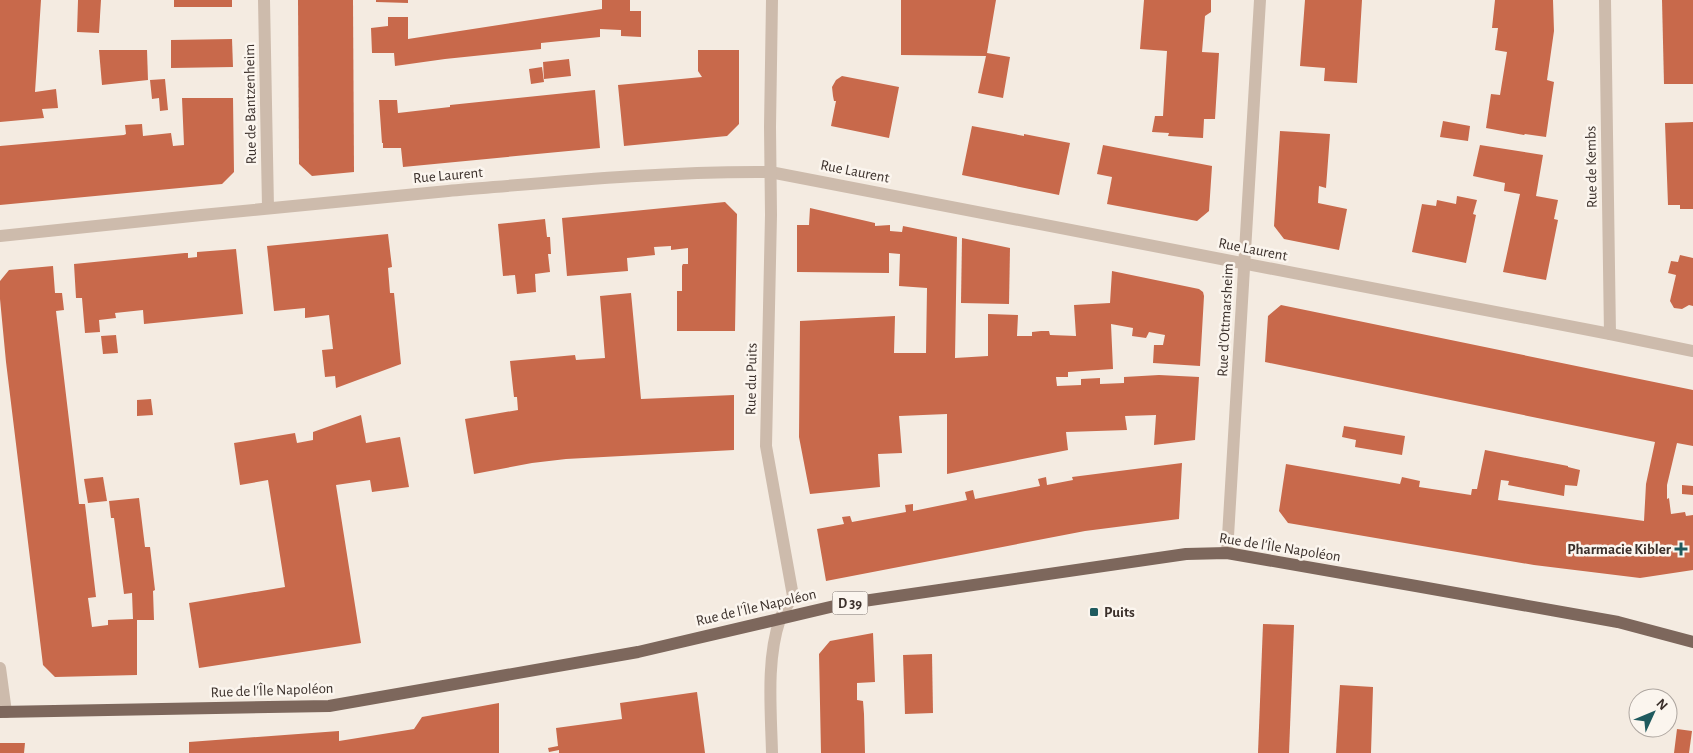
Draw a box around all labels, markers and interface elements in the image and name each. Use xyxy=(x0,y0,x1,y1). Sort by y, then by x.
street label: Rue de Bantzenheim xyxy=(242,44,259,164)
street label: Rue de Kembs xyxy=(1583,126,1600,208)
street label: Rue Laurent xyxy=(819,157,891,186)
street label: Rue Laurent xyxy=(413,165,484,186)
street label: Rue Laurent xyxy=(1217,235,1289,264)
street label: Rue d'Ottmarsheim xyxy=(1215,263,1236,377)
street label: Rue du Puits xyxy=(743,343,760,415)
street label: Rue de l'Île Napoléon xyxy=(1218,529,1342,565)
place label: Pharmacie Kibler xyxy=(1567,542,1672,557)
marker: Pharmacie Kibler xyxy=(1675,543,1687,555)
street label: Rue de l'Île Napoléon xyxy=(694,585,818,629)
road number: D 39 xyxy=(832,592,868,614)
place label: Puits xyxy=(1104,605,1135,620)
marker: Puits xyxy=(1088,606,1100,618)
street label: Rue de l'Île Napoléon xyxy=(210,680,334,700)
north arrow xyxy=(1628,688,1678,738)
text: N xyxy=(1653,696,1670,713)

